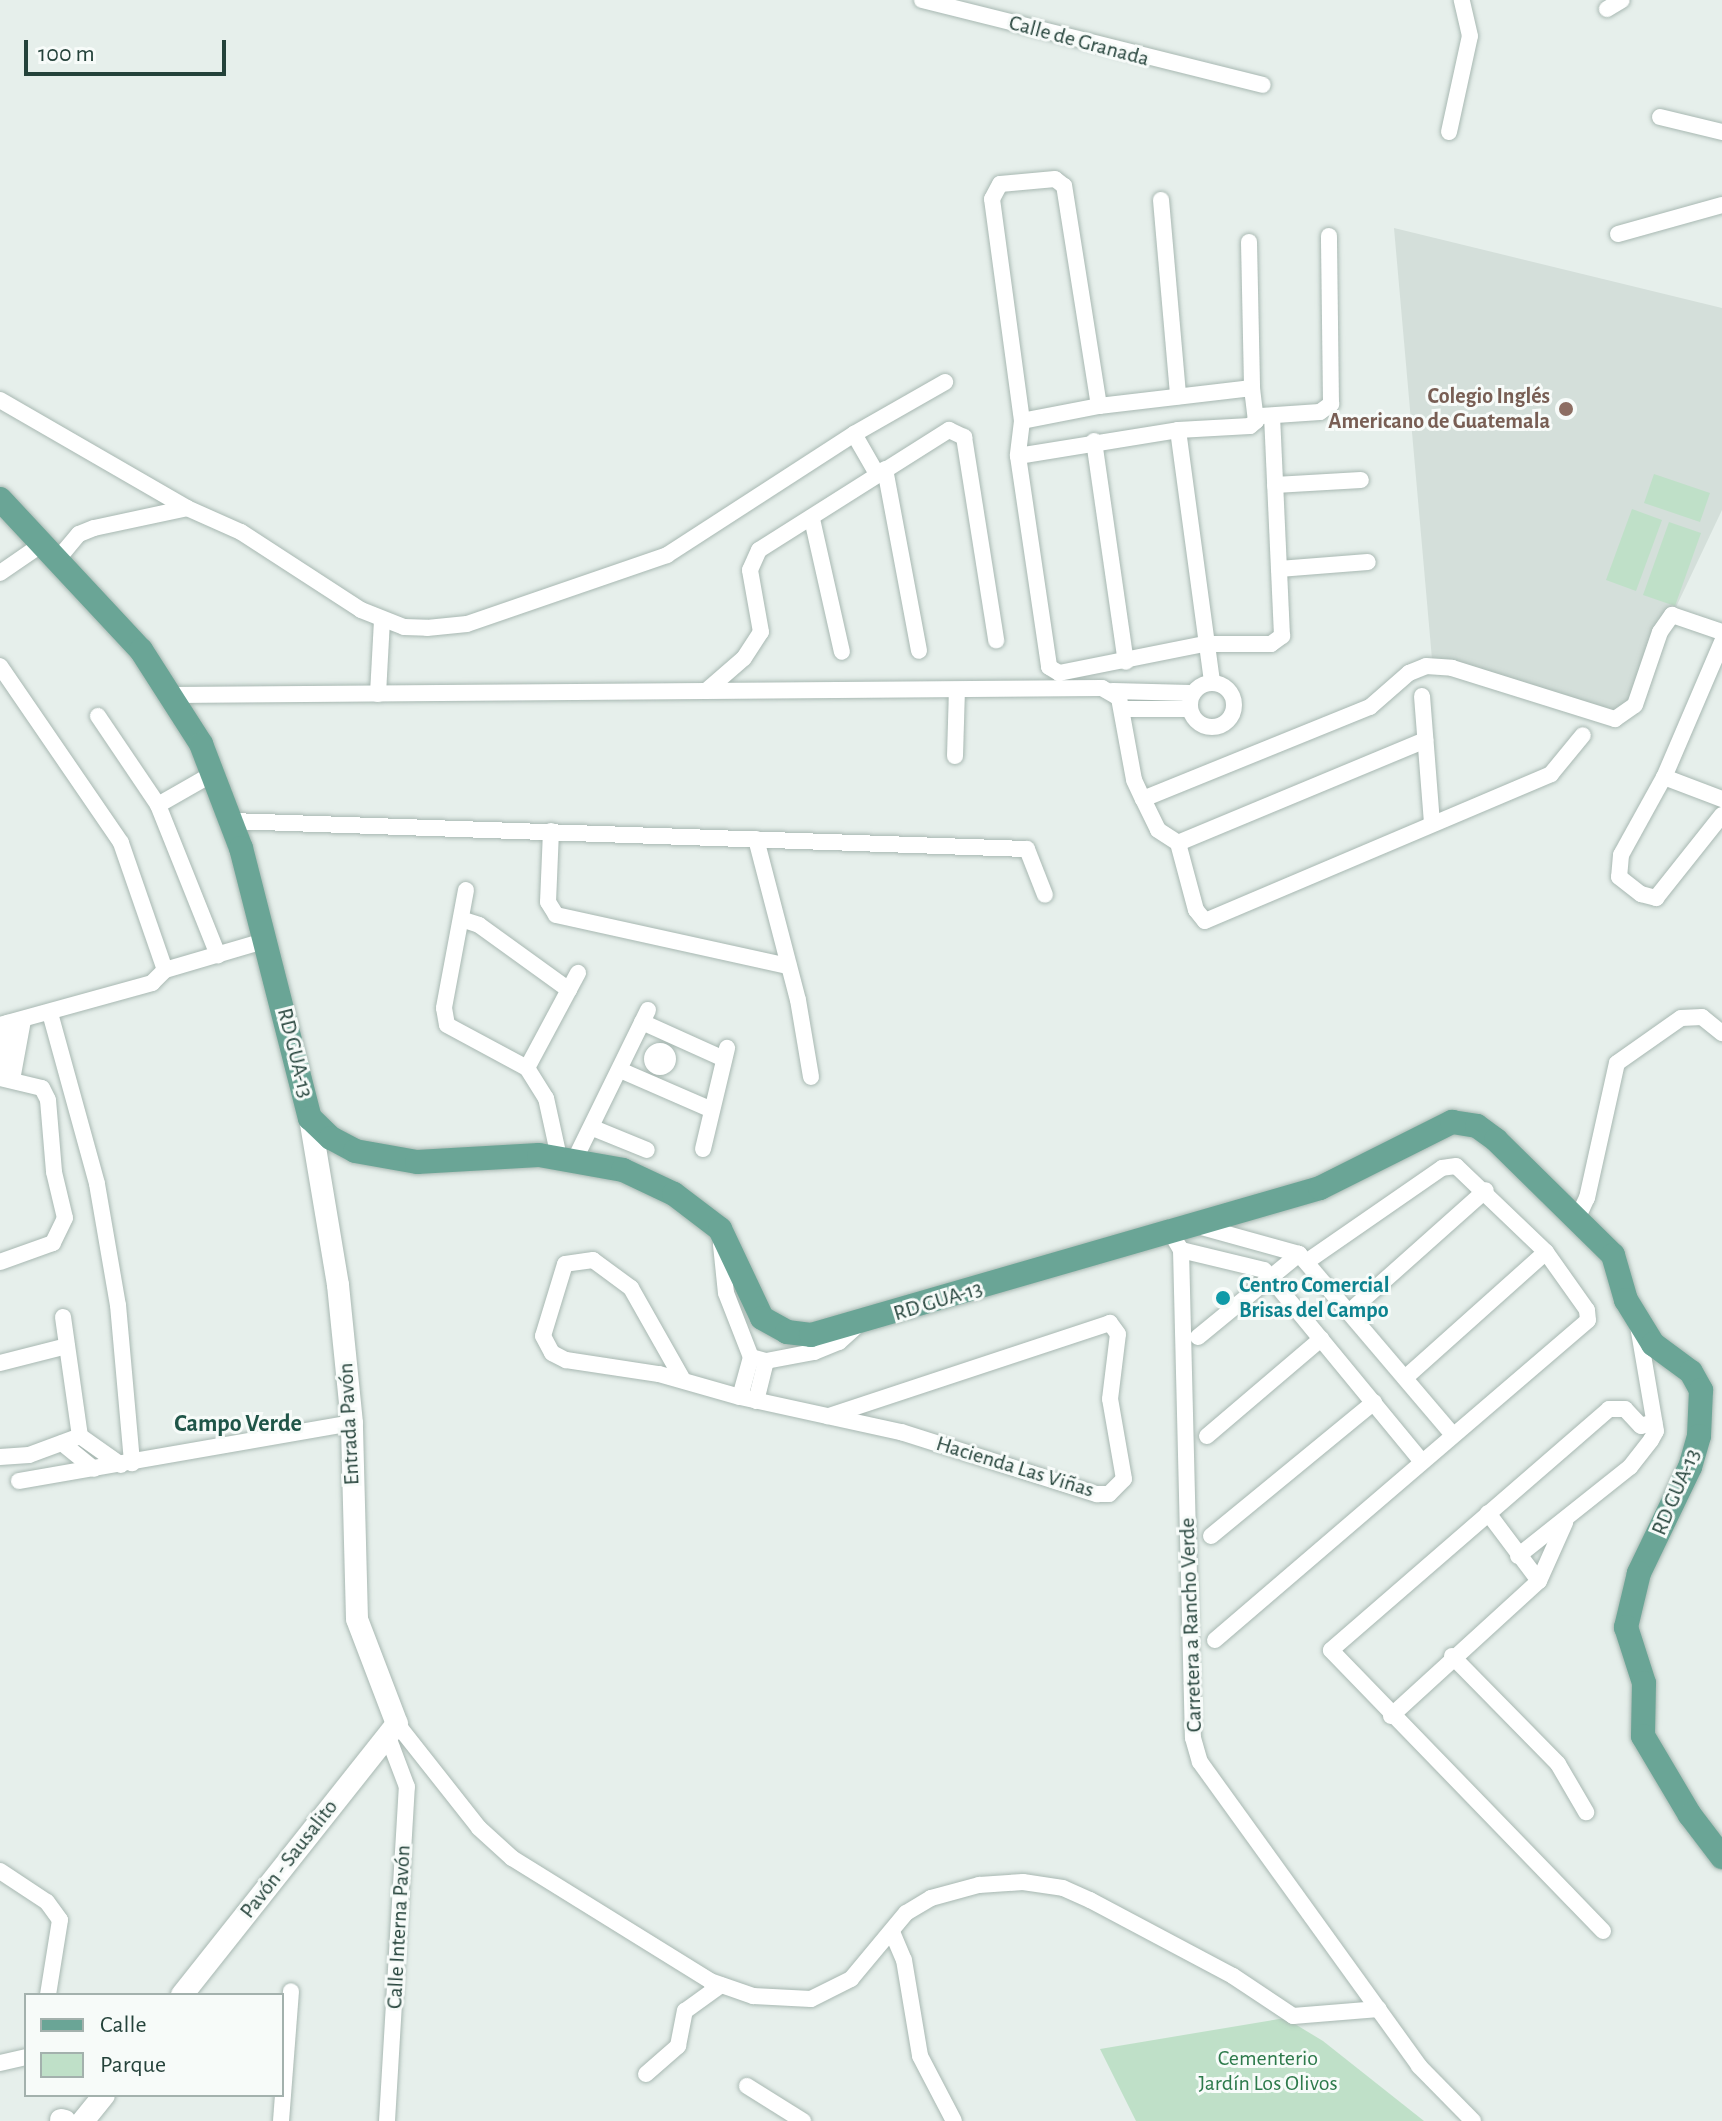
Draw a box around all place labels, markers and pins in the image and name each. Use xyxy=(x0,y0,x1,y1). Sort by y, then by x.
place label: Colegio Inglés Americano de Guatemala xyxy=(1328,383,1550,434)
marker: Colegio Inglés Americano de Guatemala xyxy=(1557,400,1575,418)
place label: Centro Comercial Brisas del Campo xyxy=(1239,1272,1389,1324)
marker: Centro Comercial Brisas del Campo xyxy=(1214,1289,1232,1307)

